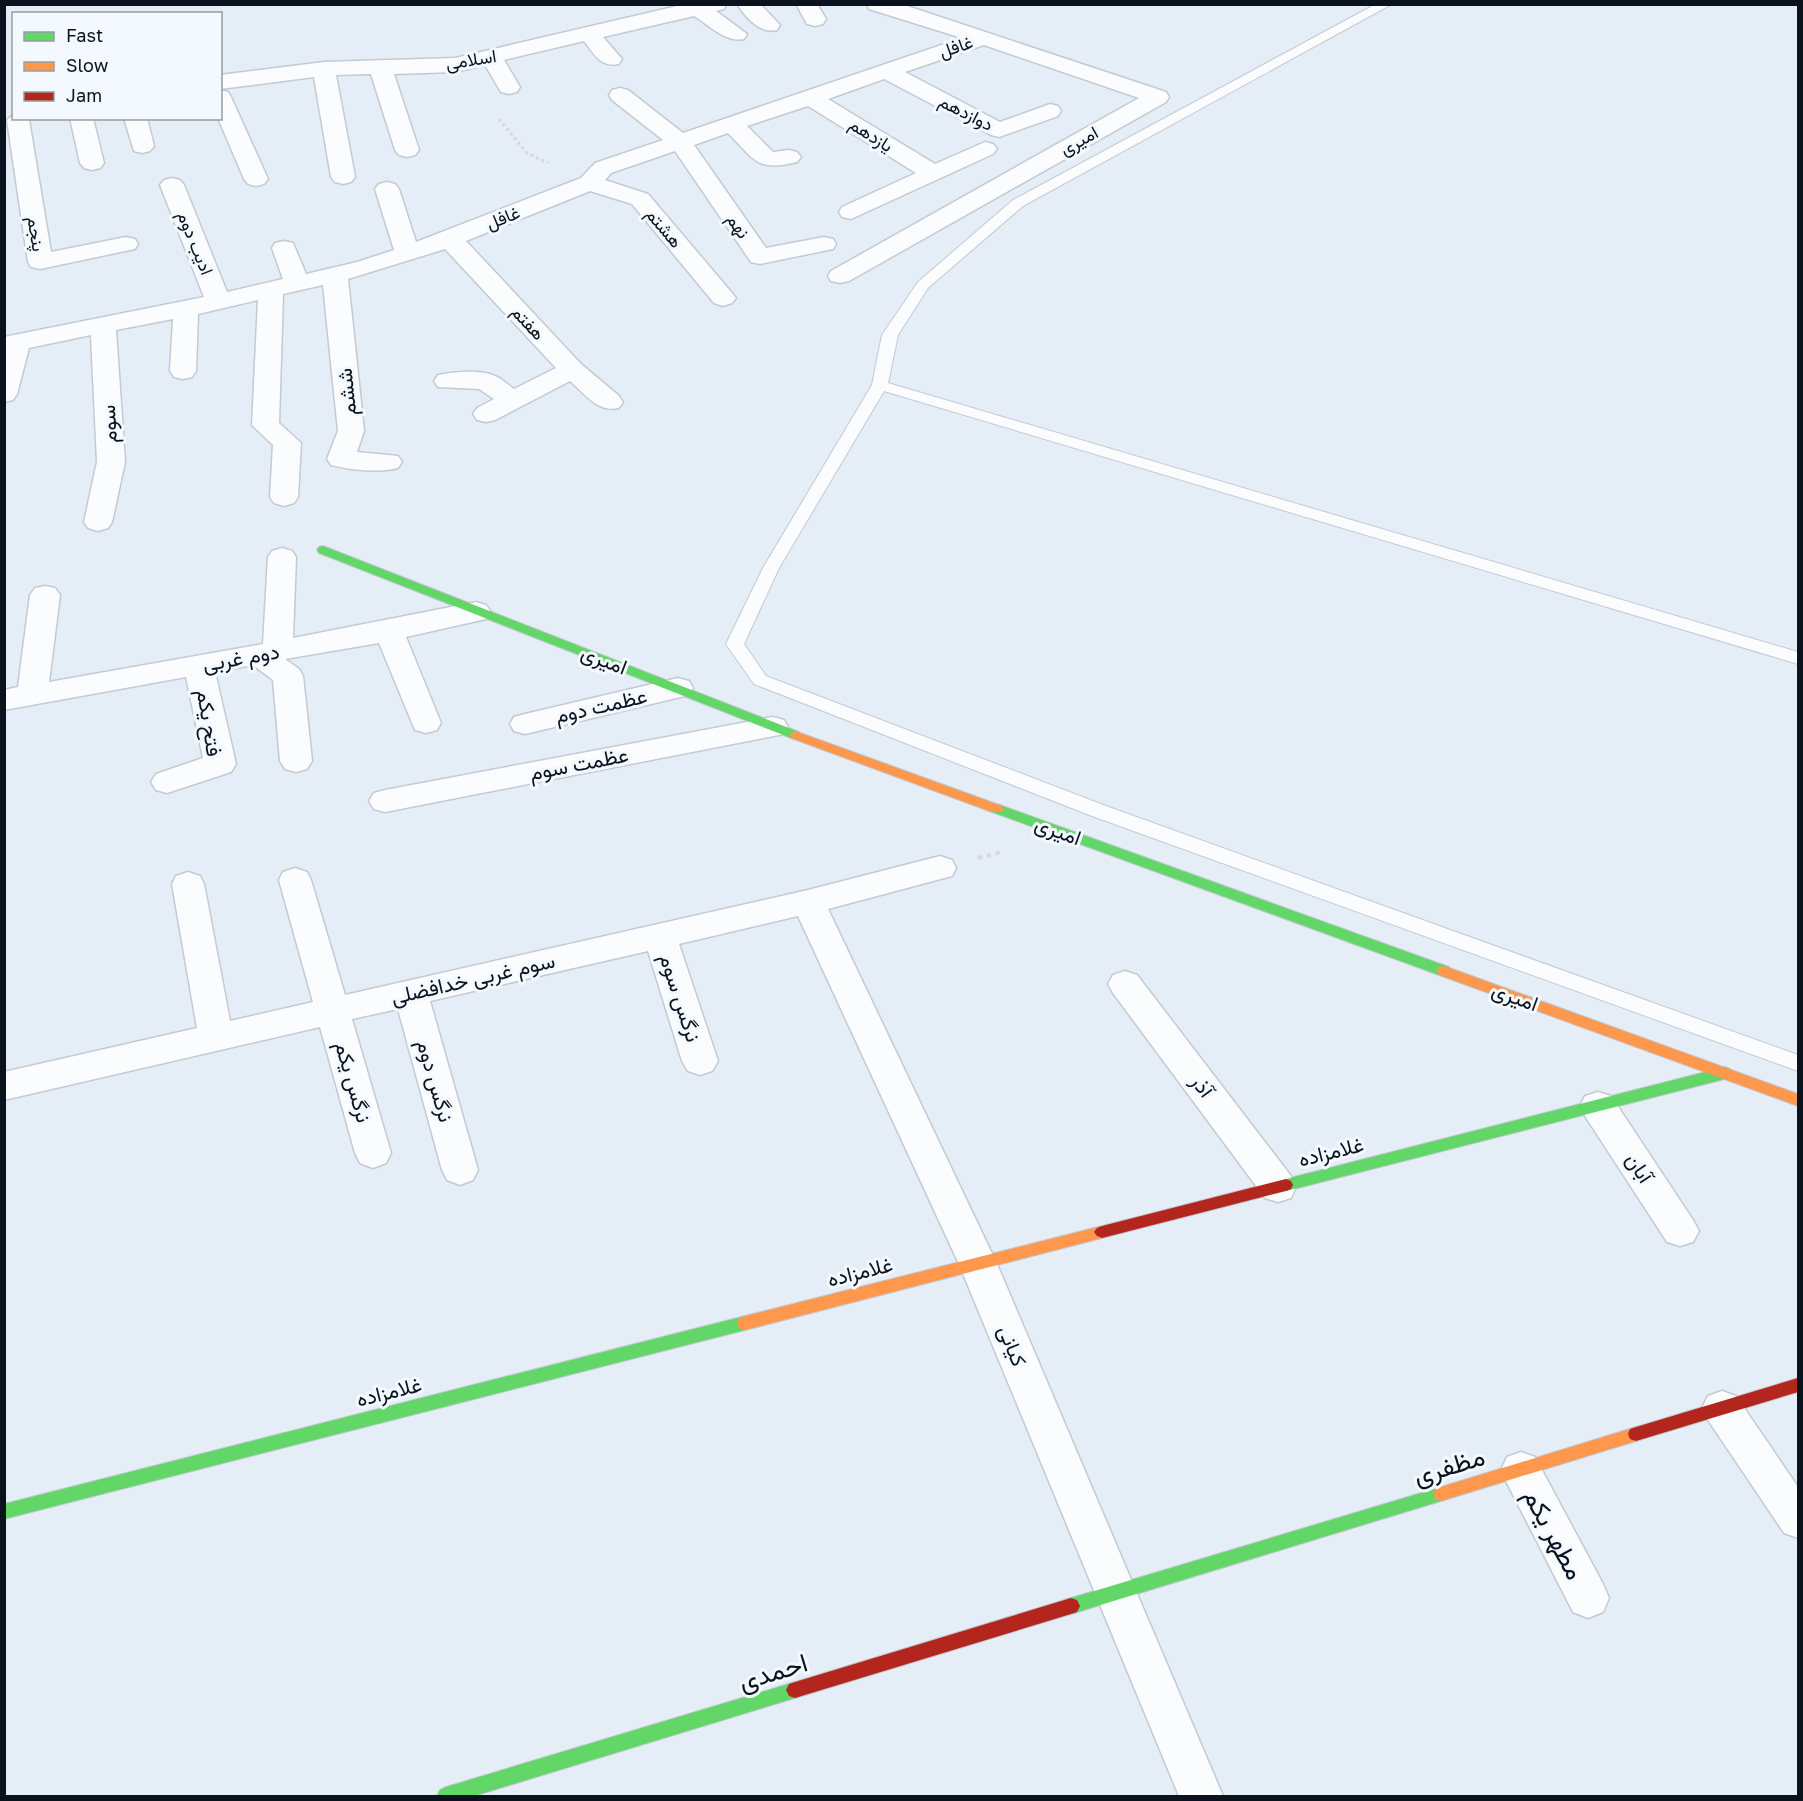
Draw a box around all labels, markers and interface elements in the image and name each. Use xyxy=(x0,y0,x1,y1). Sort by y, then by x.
legend xyxy=(12,12,222,120)
text: Fast xyxy=(66,24,103,46)
street label: غافل xyxy=(936,30,976,63)
street label: اسلامی xyxy=(444,44,498,75)
text: Slow xyxy=(66,54,109,76)
text: Jam xyxy=(66,84,102,106)
street label: دوازدهم xyxy=(935,89,997,137)
street label: یازدهم xyxy=(844,112,898,158)
street label: امیری xyxy=(1055,121,1102,160)
street label: غافل xyxy=(483,200,523,235)
street label: هشتم xyxy=(640,203,688,253)
street label: ادیب دوم xyxy=(171,207,219,279)
street label: نهم xyxy=(721,209,755,243)
street label: پنجم xyxy=(21,215,51,253)
street label: هفتم xyxy=(506,300,550,346)
street label: ششم xyxy=(331,367,363,417)
street label: سوم xyxy=(94,404,124,444)
street label: دوم غربی xyxy=(200,637,282,679)
street label: امیری xyxy=(577,638,631,681)
street label: عظمت دوم xyxy=(552,682,650,730)
street label: فتح یکم xyxy=(190,688,228,758)
street label: عظمت سوم xyxy=(527,741,631,787)
street label: امیری xyxy=(1031,810,1085,851)
street label: سوم غربی خدافضلی xyxy=(388,947,558,1011)
street label: نرگس سوم xyxy=(653,950,707,1046)
street label: امیری xyxy=(1488,976,1542,1017)
street label: نرگس دوم xyxy=(410,1036,460,1126)
street label: نرگس یکم xyxy=(328,1038,378,1126)
street label: آذر xyxy=(1184,1068,1221,1104)
street label: غلامزاده xyxy=(1296,1130,1366,1173)
street label: آبان xyxy=(1621,1147,1660,1189)
street label: غلامزاده xyxy=(825,1250,895,1293)
street label: کیانی xyxy=(993,1321,1033,1370)
street label: غلامزاده xyxy=(354,1370,424,1413)
street label: مظفری xyxy=(1410,1440,1488,1492)
street label: مطهر يكم xyxy=(1516,1483,1591,1586)
street label: احمدی xyxy=(735,1646,811,1698)

